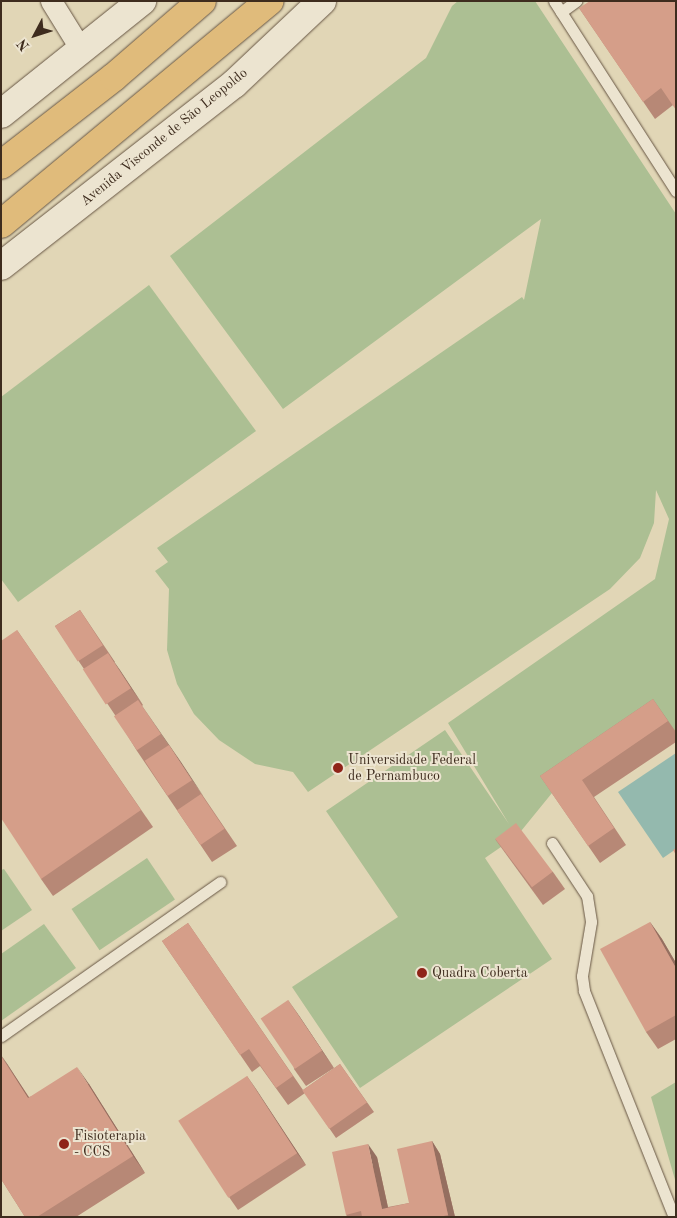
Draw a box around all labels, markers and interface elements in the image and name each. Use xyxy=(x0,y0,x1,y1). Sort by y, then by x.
north arrow xyxy=(10,10,60,60)
text: N xyxy=(15,36,32,53)
street label: Avenida Visconde de São Leopoldo xyxy=(77,64,251,210)
place label: Universidade Federal de Pernambuco xyxy=(348,752,476,784)
marker: Universidade Federal de Pernambuco xyxy=(332,762,344,774)
place label: Quadra Coberta xyxy=(432,965,528,981)
marker: Quadra Coberta xyxy=(416,967,428,979)
place label: Fisioterapia - CCS xyxy=(74,1128,146,1160)
marker: Fisioterapia - CCS xyxy=(58,1138,70,1150)

